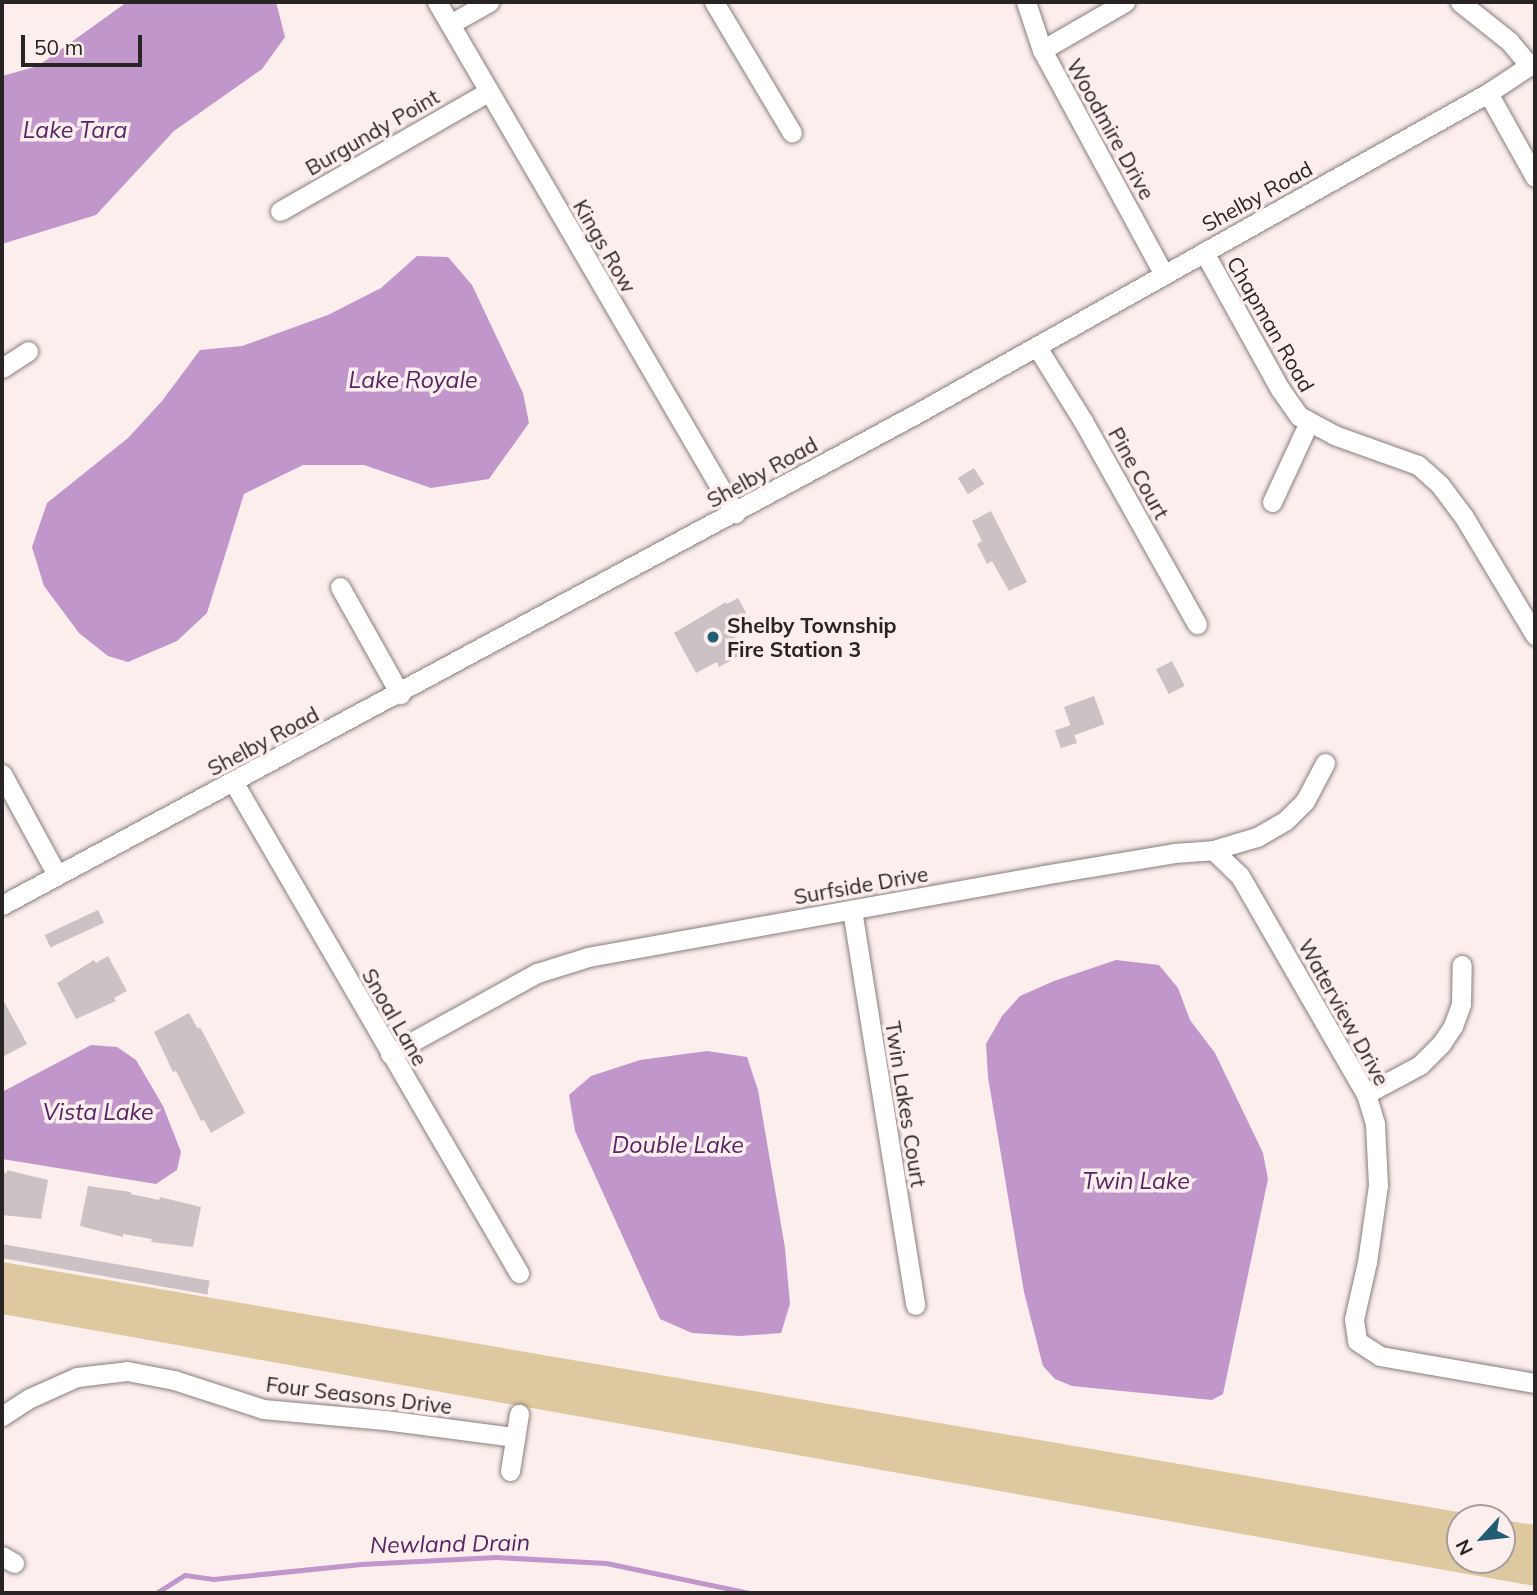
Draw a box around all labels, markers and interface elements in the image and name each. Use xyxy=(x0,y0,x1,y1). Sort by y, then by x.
scale bar xyxy=(24,21,145,65)
text: 50 m xyxy=(34,34,83,60)
street label: Woodmire Drive xyxy=(1062,54,1160,204)
street label: Burgundy Point xyxy=(301,84,443,180)
water label: Lake Tara xyxy=(23,116,127,144)
street label: Shelby Road xyxy=(1197,155,1317,237)
street label: Kings Row xyxy=(568,195,642,297)
street label: Chapman Road xyxy=(1222,252,1320,396)
water label: Lake Royale xyxy=(349,366,477,394)
street label: Pine Court xyxy=(1103,423,1175,523)
street label: Shelby Road xyxy=(702,431,822,513)
place label: Shelby Township Fire Station 3 xyxy=(727,612,897,662)
marker: Shelby Township Fire Station 3 xyxy=(705,629,721,645)
street label: Shelby Road xyxy=(203,701,323,781)
street label: Surfside Drive xyxy=(792,861,930,909)
street label: Waterview Drive xyxy=(1293,934,1395,1090)
street label: Snoal Lane xyxy=(357,964,433,1070)
street label: Twin Lakes Court xyxy=(880,1019,932,1189)
water label: Vista Lake xyxy=(42,1098,154,1126)
water label: Double Lake xyxy=(612,1131,744,1159)
water label: Twin Lake xyxy=(1082,1167,1190,1195)
street label: Four Seasons Drive xyxy=(265,1371,453,1419)
north arrow xyxy=(1446,1504,1516,1574)
water label: Newland Drain xyxy=(370,1529,530,1559)
text: N xyxy=(1450,1536,1478,1559)

